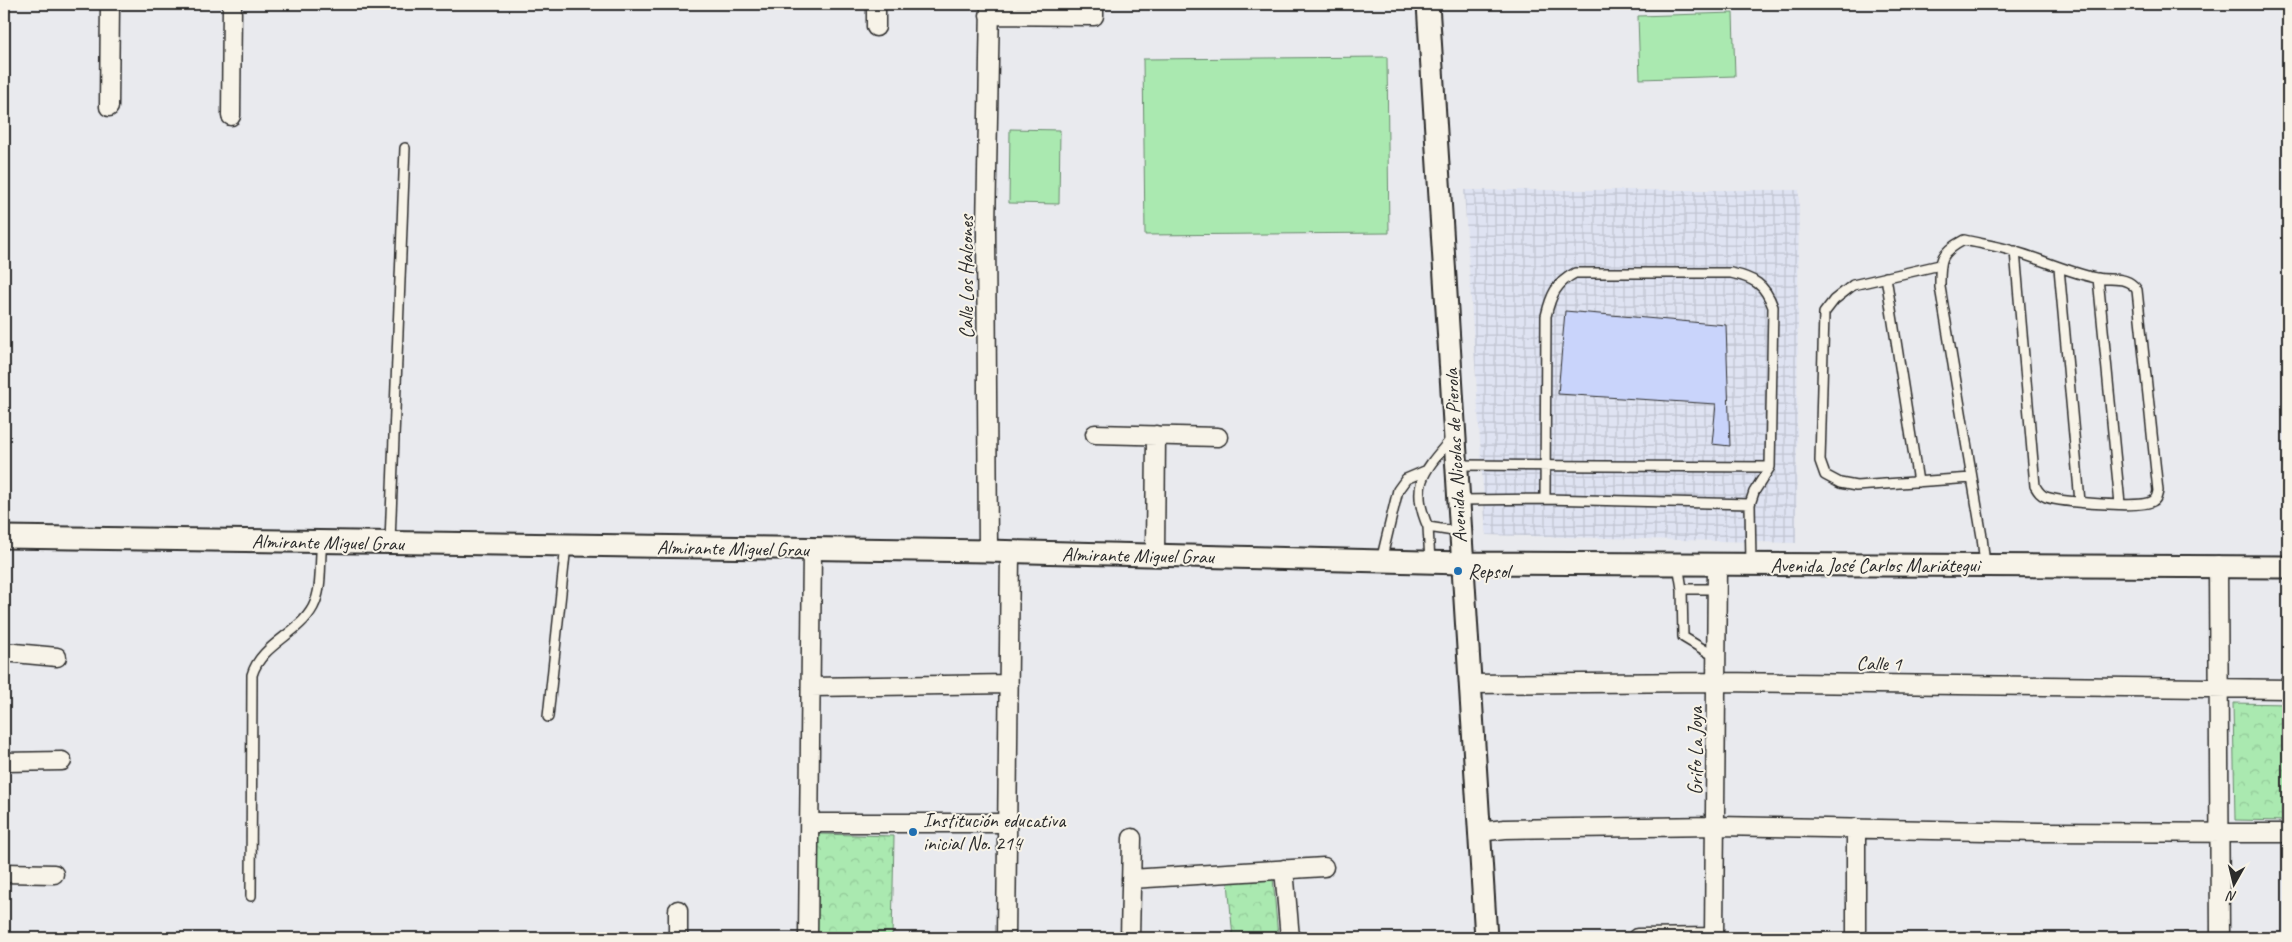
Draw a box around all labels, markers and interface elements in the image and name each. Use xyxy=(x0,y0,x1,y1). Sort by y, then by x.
street label: Calle Los Halcones xyxy=(954,213,979,339)
street label: Avenida Nicolas de Pierola xyxy=(1438,366,1473,544)
street label: Almirante Miguel Grau xyxy=(252,529,406,556)
street label: Almirante Miguel Grau xyxy=(657,535,811,562)
street label: Almirante Miguel Grau xyxy=(1062,542,1216,569)
street label: Avenida José Carlos Mariátegui xyxy=(1770,553,1982,578)
place label: Repsol xyxy=(1468,559,1513,584)
marker: Repsol xyxy=(1452,565,1464,577)
street label: Calle 1 xyxy=(1856,651,1903,676)
street label: Grifo La Joya xyxy=(1683,705,1708,795)
place label: Institución educativa inicial No. 214 xyxy=(923,808,1067,856)
marker: Institución educativa inicial No. 214 xyxy=(907,826,919,838)
north arrow xyxy=(2210,860,2260,910)
text: N xyxy=(2224,887,2238,905)

